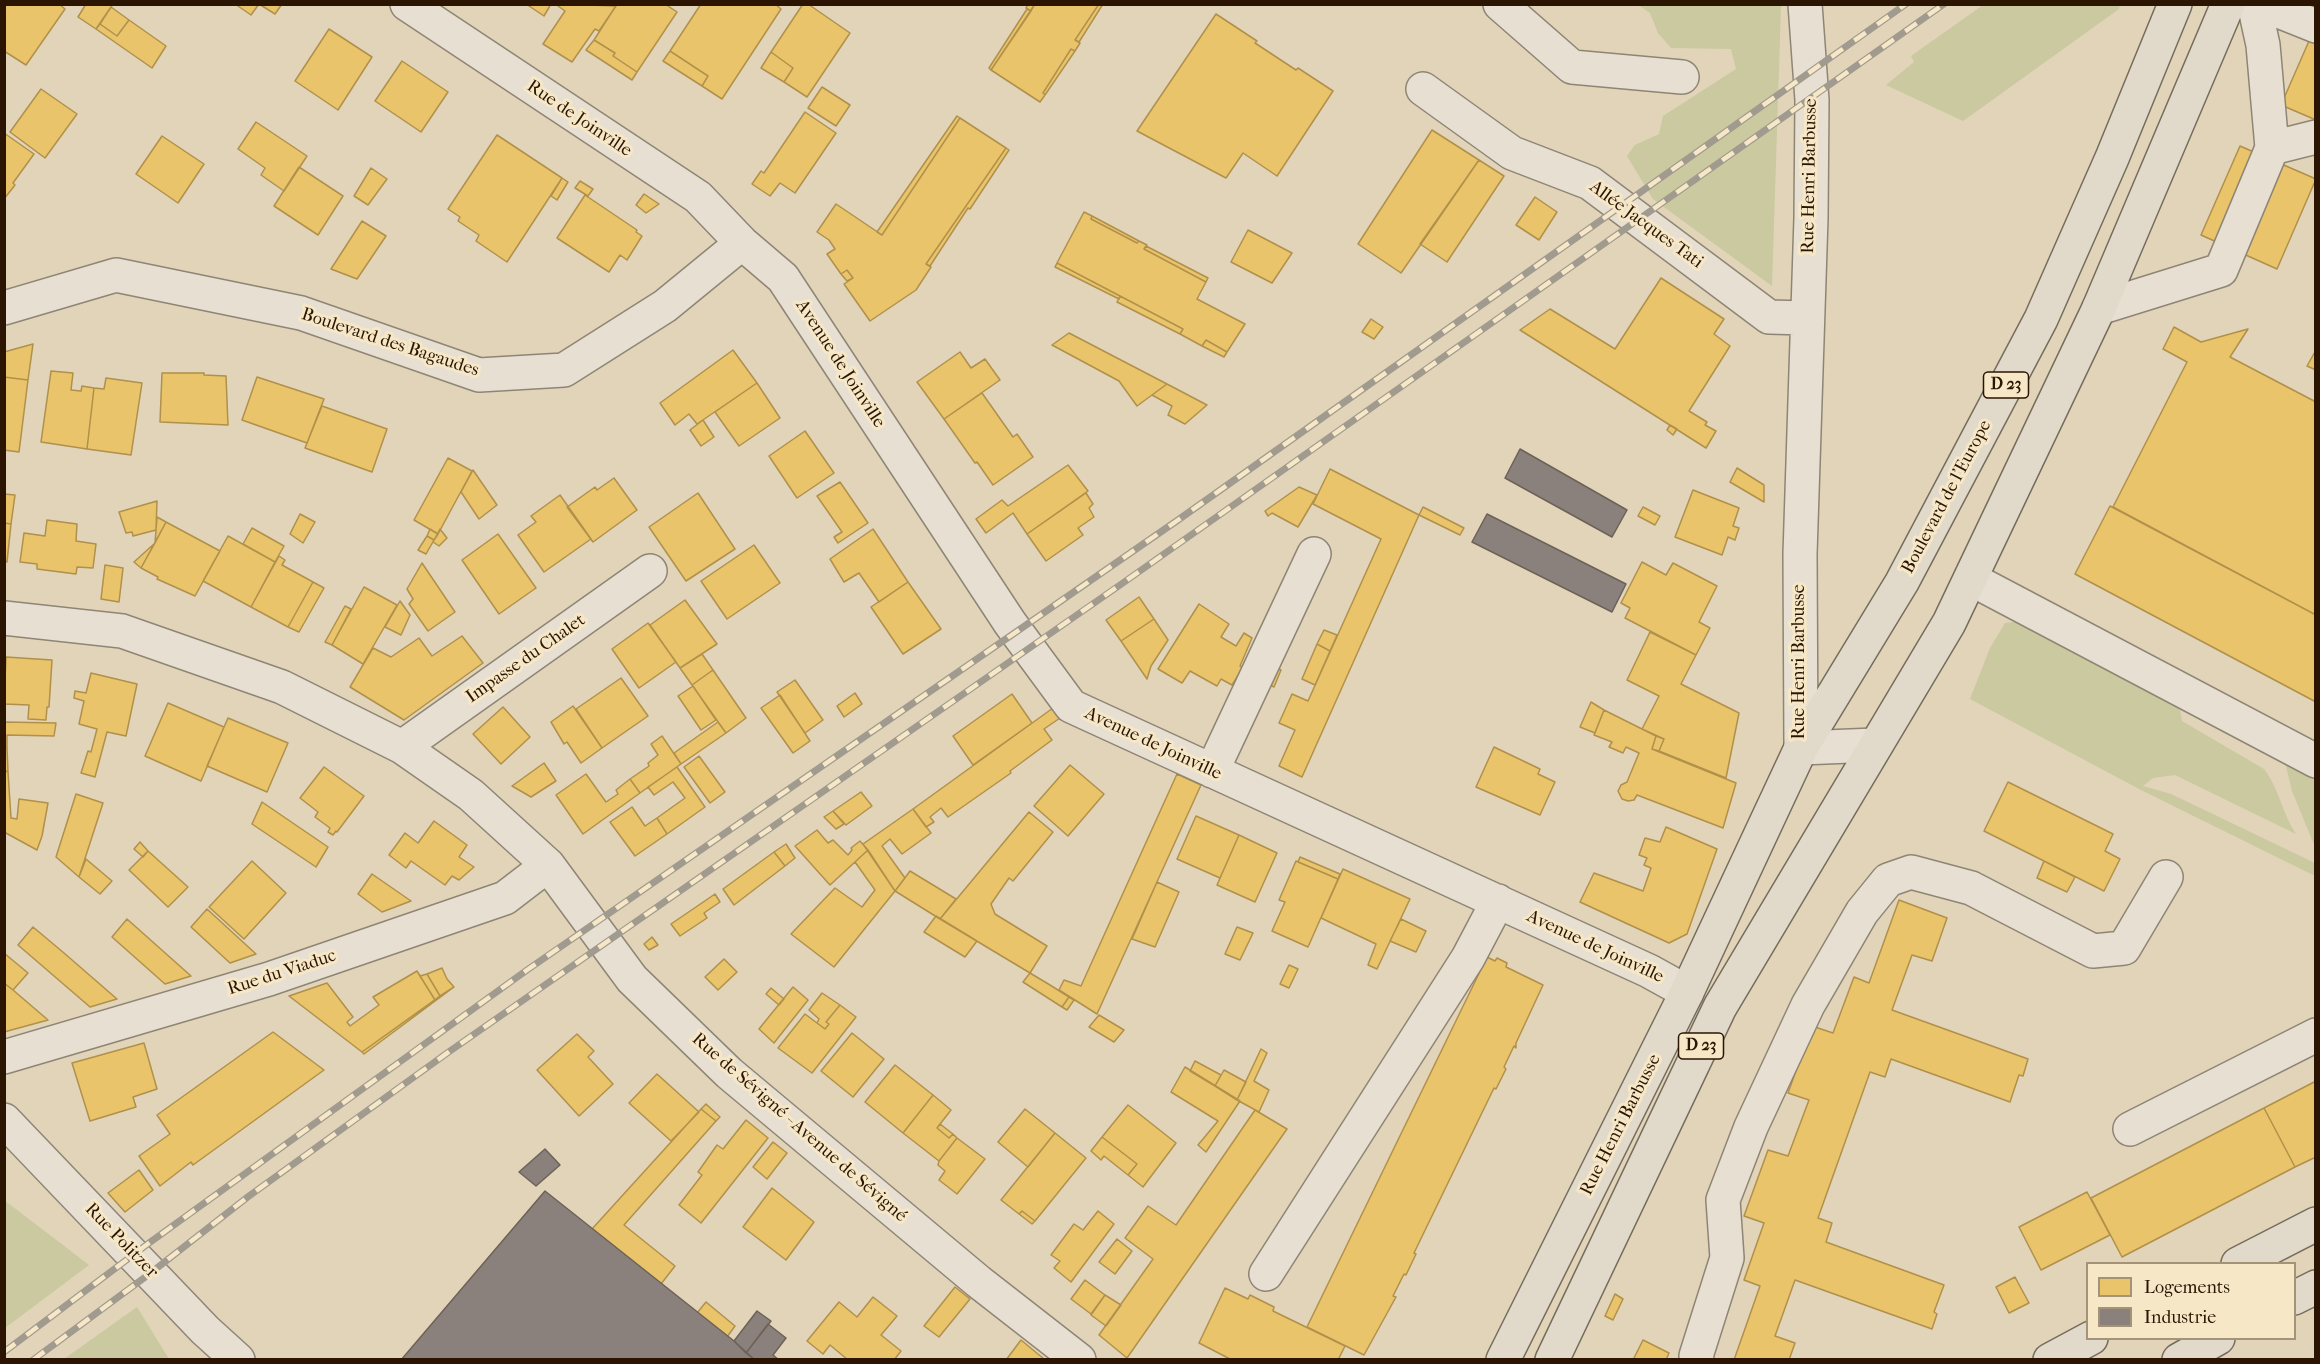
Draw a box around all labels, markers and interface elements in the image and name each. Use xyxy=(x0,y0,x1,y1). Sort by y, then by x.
street label: Rue de Joinville xyxy=(522,76,636,162)
street label: Rue Henri Barbusse xyxy=(1798,98,1822,254)
street label: Allée Jacques Tati xyxy=(1585,176,1707,274)
street label: Avenue de Joinville xyxy=(791,296,889,432)
street label: Boulevard des Bagaudes xyxy=(299,304,481,382)
road number: D 23 xyxy=(1984,372,2028,398)
street label: Boulevard de l'Europe xyxy=(1897,417,1997,577)
street label: Rue Henri Barbusse xyxy=(1789,584,1811,740)
street label: Impasse du Chalet xyxy=(462,610,590,708)
street label: Avenue de Joinville xyxy=(1081,703,1225,785)
street label: Avenue de Joinville xyxy=(1523,906,1667,988)
street label: Rue du Viaduc xyxy=(225,945,339,1001)
street label: Rue de Sévigné - Avenue de Sévigné xyxy=(687,1029,911,1227)
road number: D 23 xyxy=(1678,1033,1724,1059)
street label: Rue Henri Barbusse xyxy=(1576,1051,1666,1199)
street label: Rue Politzer xyxy=(80,1199,162,1283)
legend xyxy=(2086,1262,2296,1340)
text: Logements xyxy=(2144,1277,2230,1298)
text: Industrie xyxy=(2144,1307,2216,1328)

